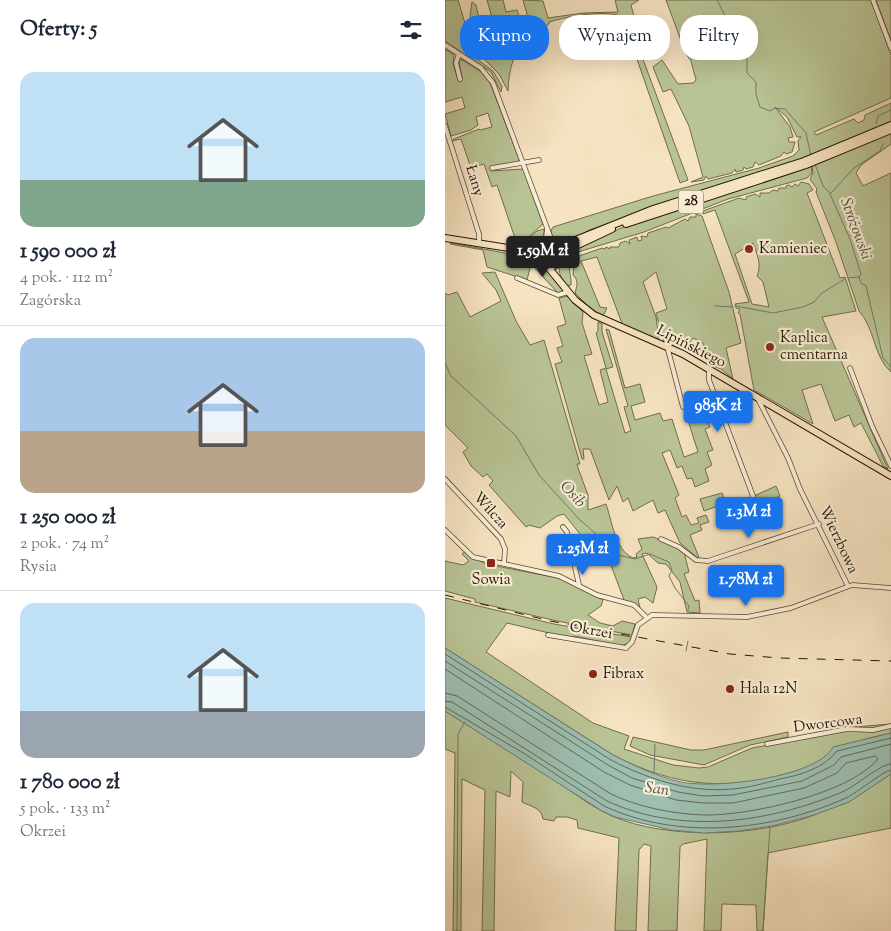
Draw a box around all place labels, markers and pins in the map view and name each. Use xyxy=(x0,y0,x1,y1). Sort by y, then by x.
pin: 1.59M zł xyxy=(491,236,595,278)
place label: Kamieniec xyxy=(759,239,827,260)
marker: Kamieniec xyxy=(743,243,755,255)
place label: Kaplica cmentarna xyxy=(780,328,848,366)
marker: Kaplica cmentarna xyxy=(764,341,776,353)
pin: 985K zł xyxy=(672,390,764,433)
pin: 1.3M zł xyxy=(703,496,795,539)
pin: 1.25M zł xyxy=(531,534,635,576)
marker: Sowia xyxy=(485,557,497,569)
pin: 1.78M zł xyxy=(694,564,798,607)
place label: Sowia xyxy=(471,570,511,591)
place label: Fibrax xyxy=(603,664,644,685)
marker: Fibrax xyxy=(587,668,599,680)
place label: Hala 12N xyxy=(740,679,797,700)
marker: Hala 12N xyxy=(724,683,736,695)

